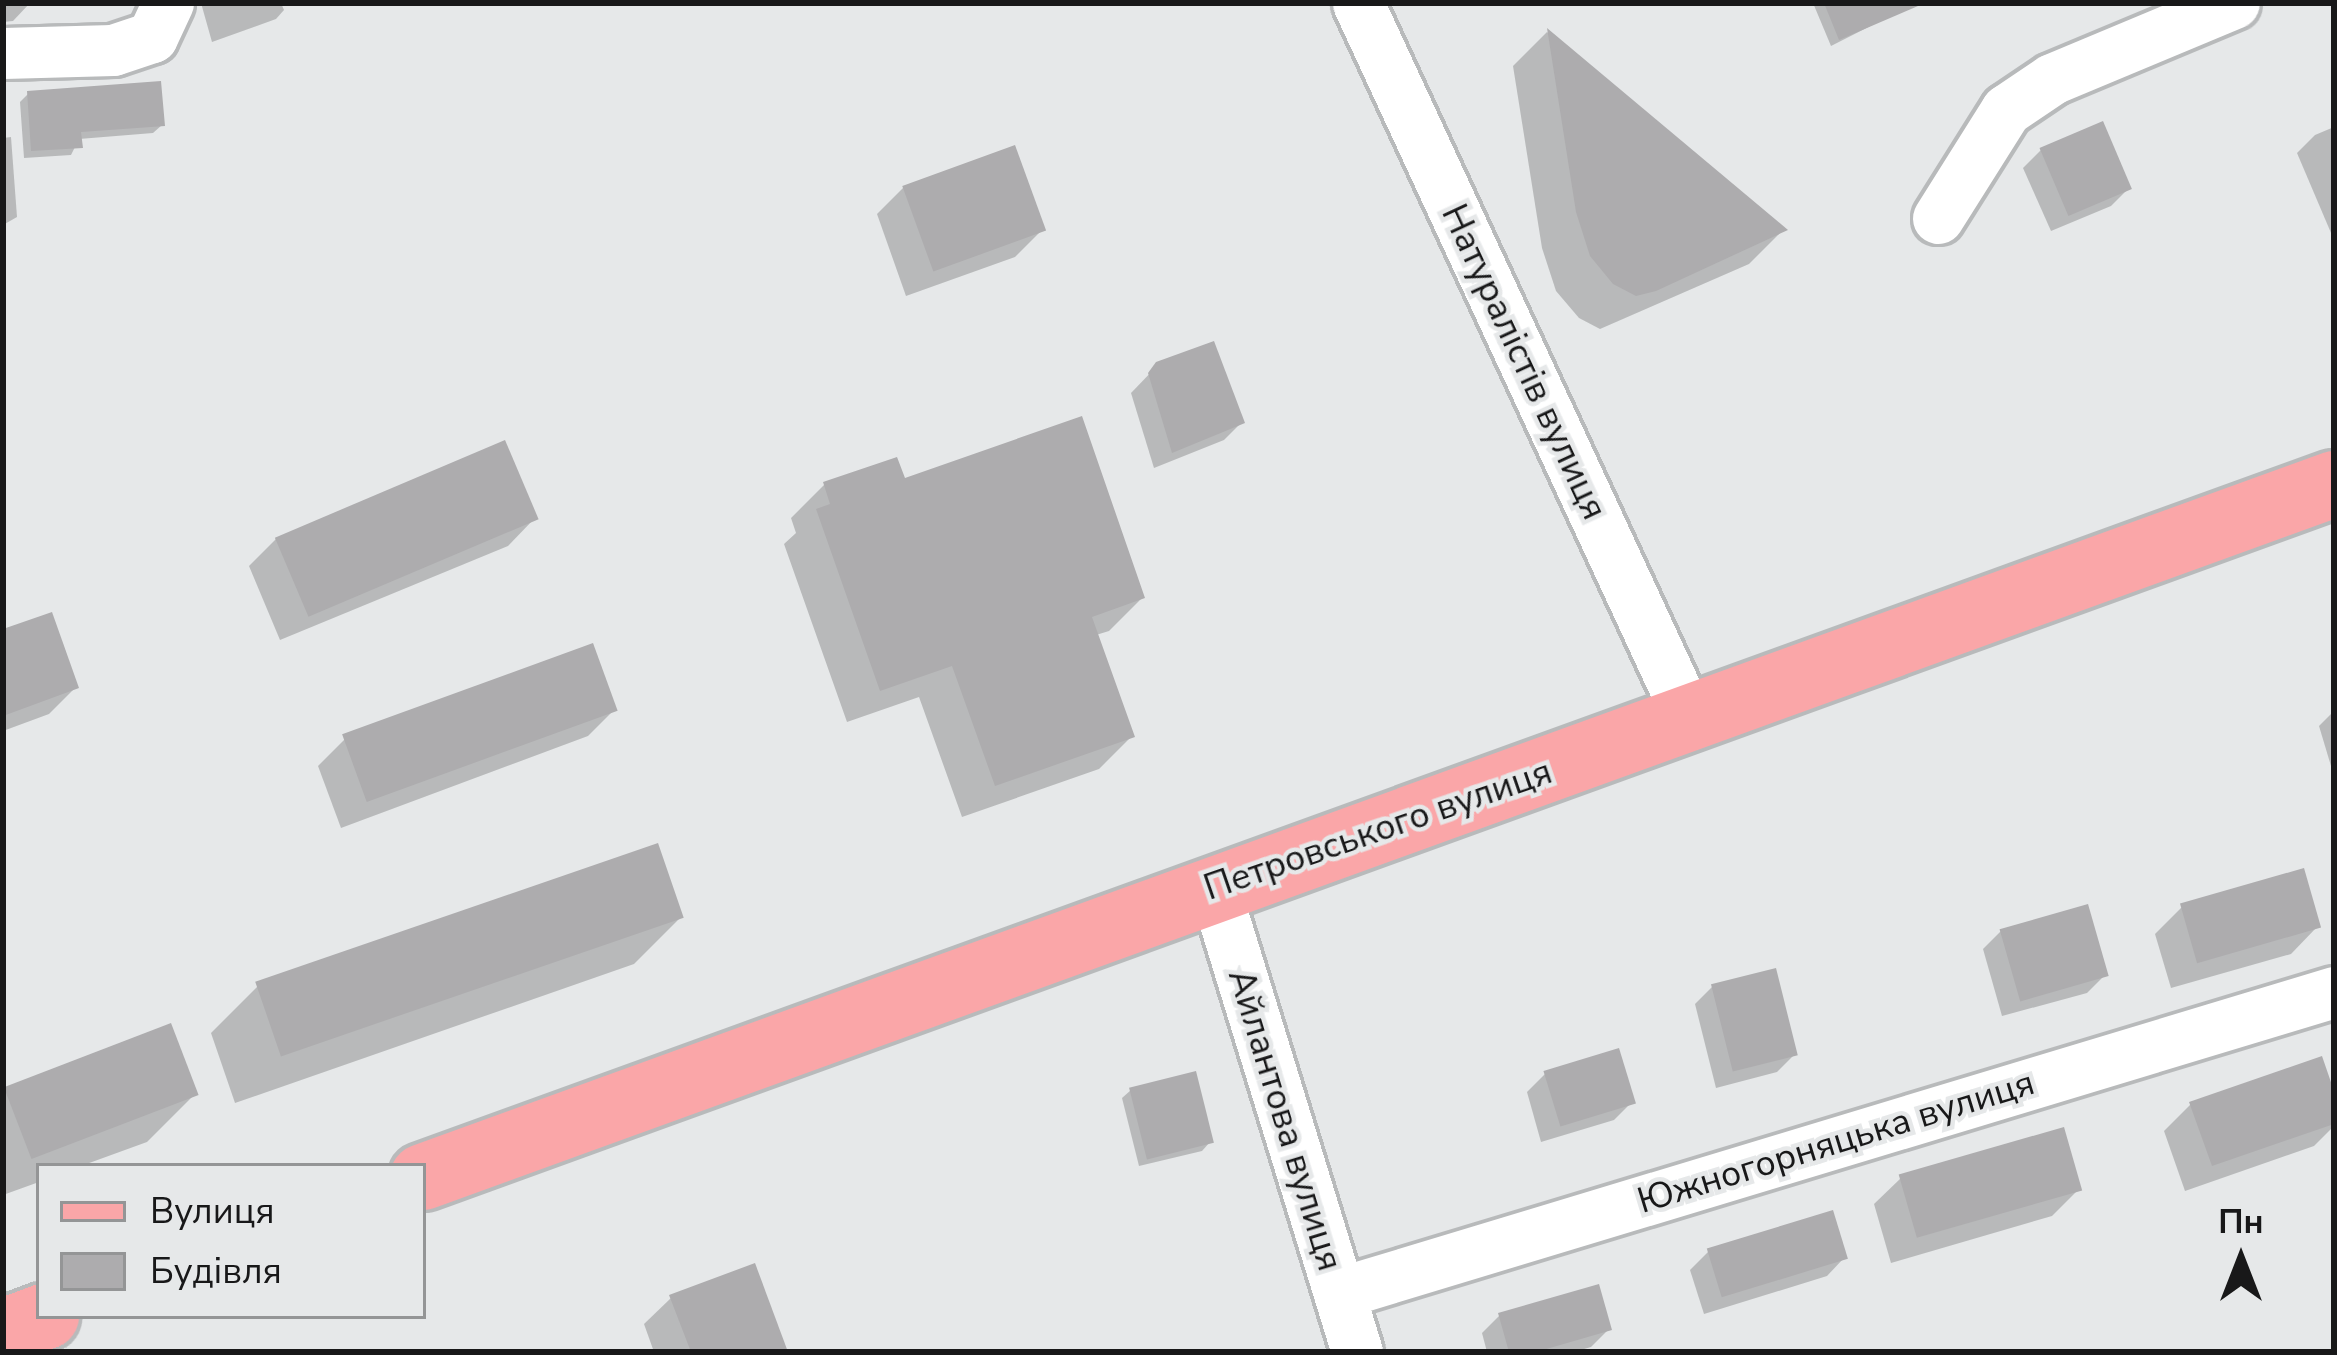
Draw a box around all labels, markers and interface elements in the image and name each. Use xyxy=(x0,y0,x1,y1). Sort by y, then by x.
street label: Натуралістів вулиця xyxy=(1432,198,1616,526)
street label: Петровського вулиця xyxy=(1198,750,1558,910)
street label: Айлантова вулиця xyxy=(1219,964,1351,1276)
street label: Южногорняцька вулиця xyxy=(1632,1061,2040,1223)
legend xyxy=(36,1163,426,1319)
text: Вулиця xyxy=(150,1187,275,1236)
north arrow xyxy=(2181,1199,2301,1319)
text: Пн xyxy=(2218,1200,2264,1245)
text: Будівля xyxy=(150,1247,282,1296)

